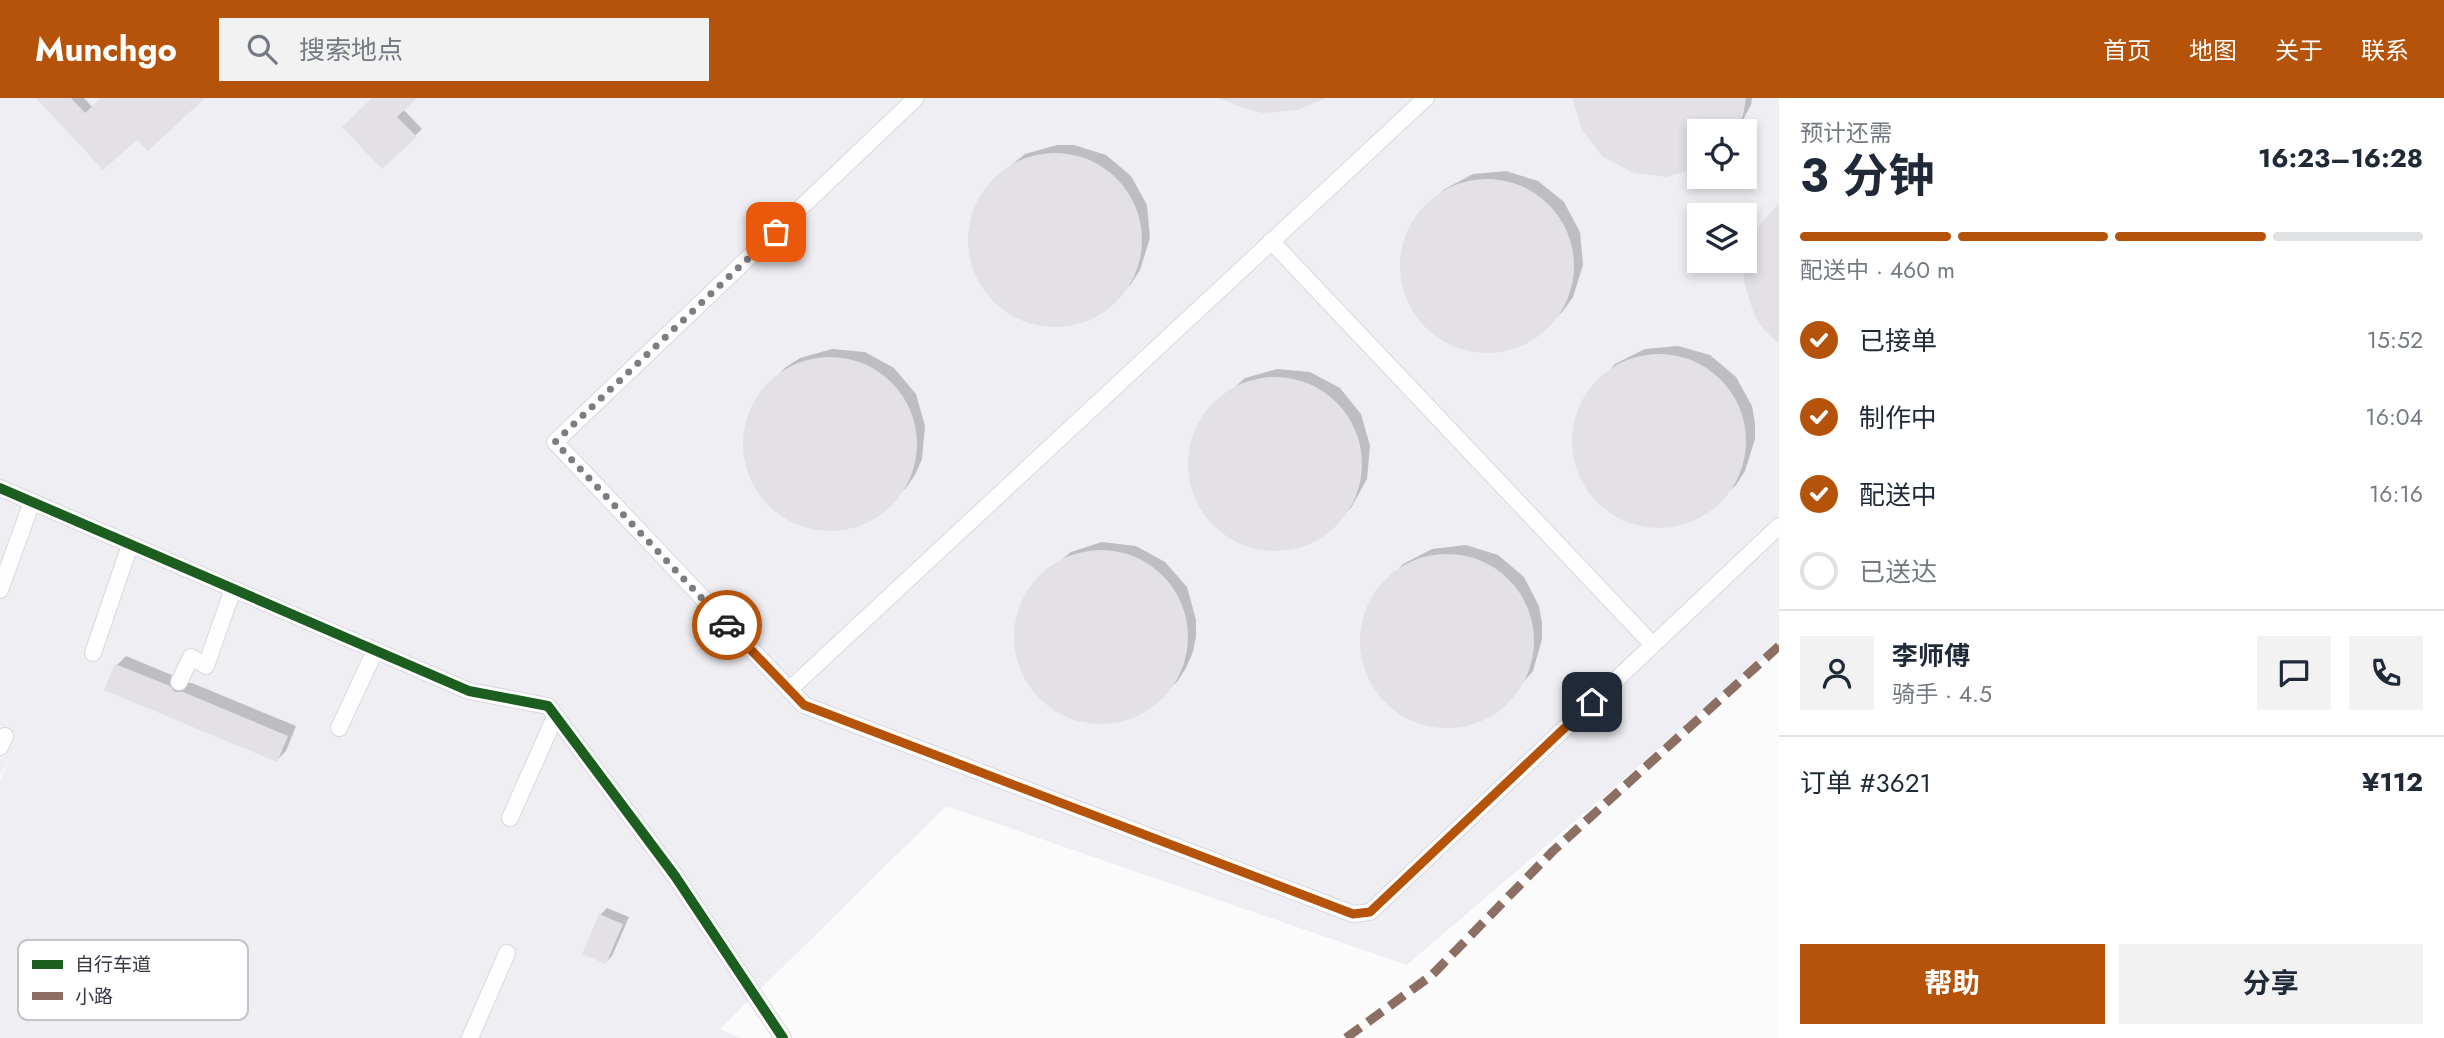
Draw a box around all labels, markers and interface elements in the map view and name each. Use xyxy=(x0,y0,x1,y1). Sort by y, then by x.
search box xyxy=(219,18,709,81)
text: Munchgo xyxy=(35,26,177,73)
icon: search xyxy=(243,30,281,68)
text: 搜索地点 xyxy=(299,31,403,69)
text: 首页 xyxy=(2103,33,2151,68)
text: 地图 xyxy=(2189,33,2237,68)
text: 关于 xyxy=(2275,33,2323,68)
text: 联系 xyxy=(2361,33,2409,68)
text: 预计还需 xyxy=(1800,116,1892,150)
map controls xyxy=(1687,119,1757,273)
button: locate xyxy=(1687,119,1757,189)
text: 16:23–16:28 xyxy=(2258,139,2423,177)
text: 3 分钟 xyxy=(1800,143,1934,209)
pin xyxy=(746,202,806,262)
button: layers xyxy=(1687,203,1757,273)
icon: bag xyxy=(757,213,795,251)
text: 配送中 · 460 m xyxy=(1800,253,1955,287)
icon: check xyxy=(1800,321,1838,359)
text: 已接单 xyxy=(1859,322,1937,360)
text: 15:52 xyxy=(2367,323,2423,357)
icon: check xyxy=(1800,398,1838,436)
text: 制作中 xyxy=(1859,399,1937,437)
text: 16:04 xyxy=(2365,400,2423,434)
icon: check xyxy=(1800,475,1838,513)
text: 配送中 xyxy=(1859,476,1937,514)
text: 16:16 xyxy=(2369,477,2423,511)
text: 已送达 xyxy=(1859,553,1937,591)
courier xyxy=(692,590,762,660)
icon: car xyxy=(708,606,746,644)
button: person xyxy=(1800,636,1874,710)
button: chat xyxy=(2257,636,2331,710)
button: phone xyxy=(2349,636,2423,710)
text: 李师傅 xyxy=(1892,637,1970,675)
pin xyxy=(1562,672,1622,732)
text: 骑手 · 4.5 xyxy=(1892,677,1992,711)
icon: home xyxy=(1573,683,1611,721)
text: ¥112 xyxy=(2362,763,2423,801)
text: 订单 #3621 xyxy=(1800,764,1931,802)
legend xyxy=(18,940,248,1020)
button: 帮助 xyxy=(1800,944,2105,1024)
button: 分享 xyxy=(2119,944,2423,1024)
text: 自行车道 xyxy=(75,951,151,978)
text: 小路 xyxy=(75,983,113,1010)

